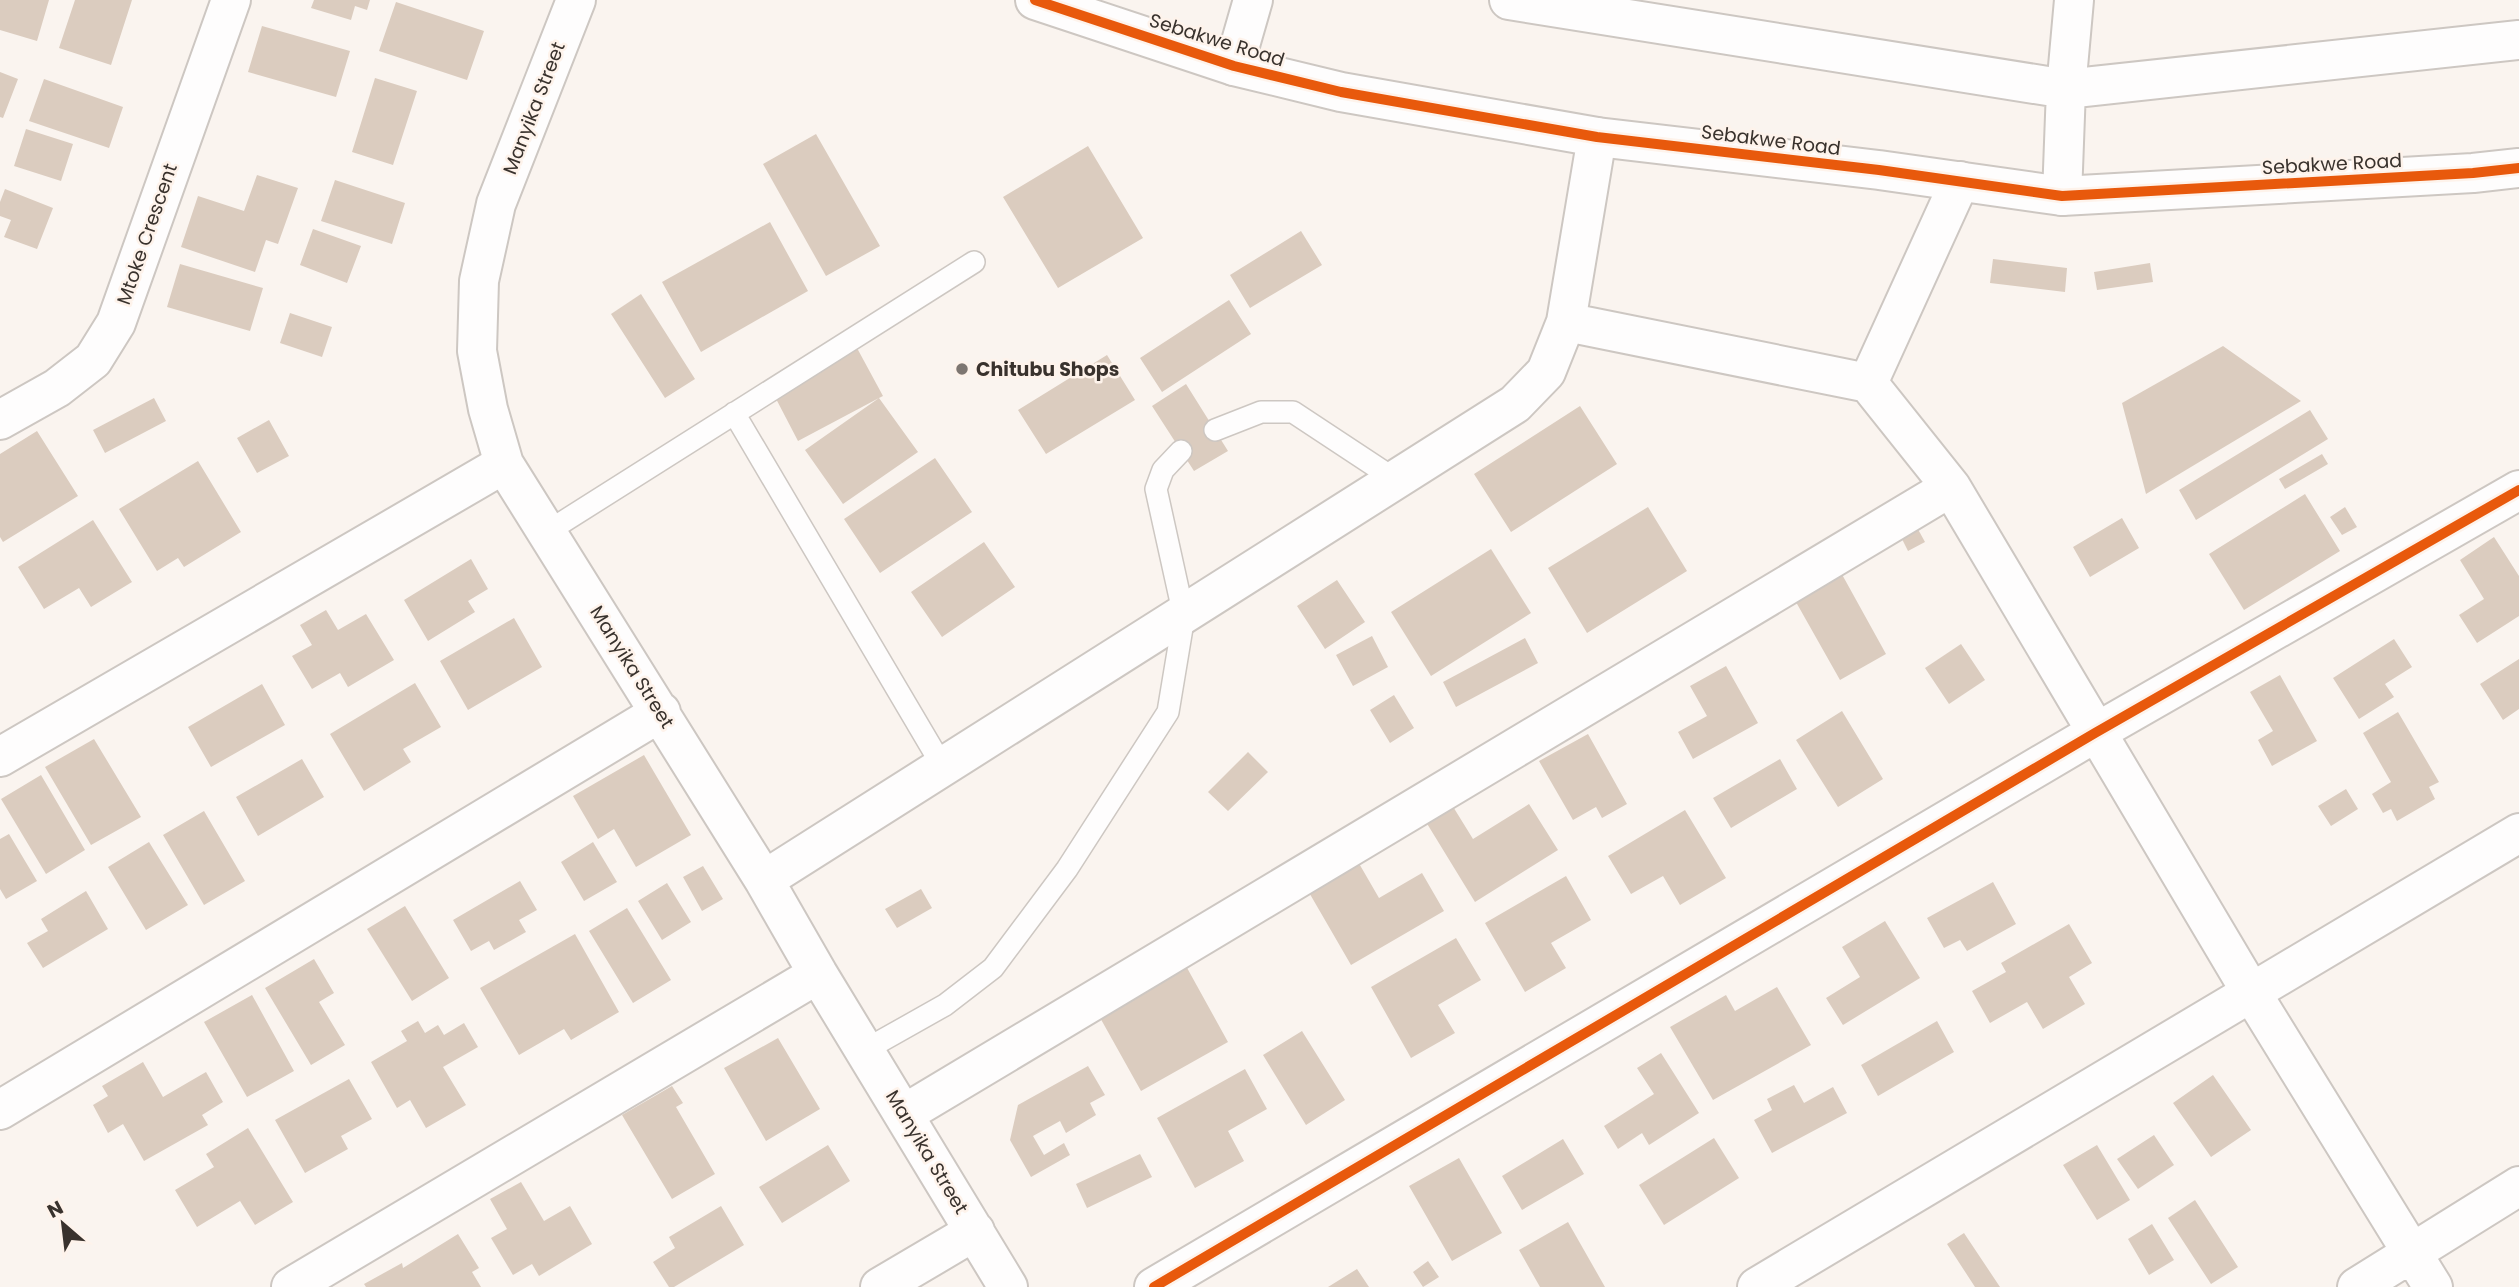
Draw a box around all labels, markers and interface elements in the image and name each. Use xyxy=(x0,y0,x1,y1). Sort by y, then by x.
street label: Sebakwe Road xyxy=(1146,7,1288,73)
street label: Manyika Street xyxy=(496,38,572,178)
street label: Sebakwe Road xyxy=(1700,118,1842,162)
street label: Sebakwe Road xyxy=(2261,147,2403,181)
street label: Mtoke Crescent xyxy=(110,160,184,308)
place label: Chitubu Shops xyxy=(976,356,1119,383)
marker: Chitubu Shops xyxy=(954,361,970,377)
street label: Manyika Street xyxy=(583,600,681,734)
street label: Manyika Street xyxy=(879,1085,975,1219)
north arrow xyxy=(28,1189,98,1259)
text: N xyxy=(43,1194,68,1225)

